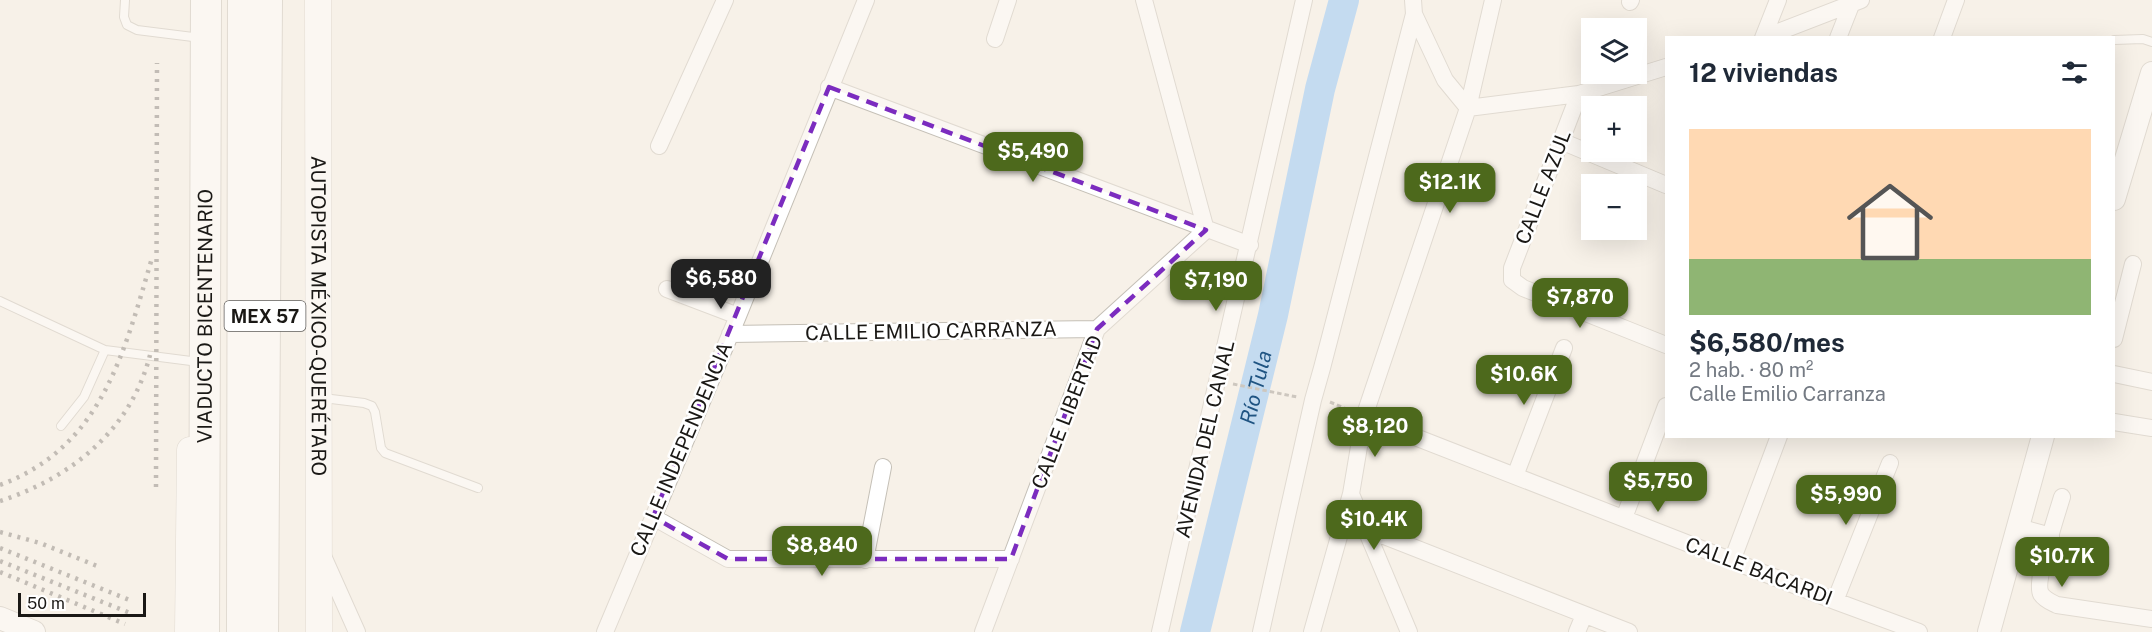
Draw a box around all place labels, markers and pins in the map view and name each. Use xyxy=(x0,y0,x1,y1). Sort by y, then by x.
pin: $5,490 xyxy=(984,132,1082,183)
pin: $12.1K xyxy=(1401,163,1499,214)
pin: $6,580 xyxy=(672,259,770,310)
pin: $7,190 xyxy=(1167,261,1265,312)
pin: $7,870 xyxy=(1531,278,1629,329)
pin: $10.6K xyxy=(1475,355,1573,406)
pin: $8,120 xyxy=(1326,407,1424,458)
pin: $5,750 xyxy=(1609,462,1707,513)
pin: $5,990 xyxy=(1797,475,1895,526)
pin: $10.4K xyxy=(1325,500,1423,551)
pin: $8,840 xyxy=(773,526,871,577)
pin: $10.7K xyxy=(2013,537,2111,588)

